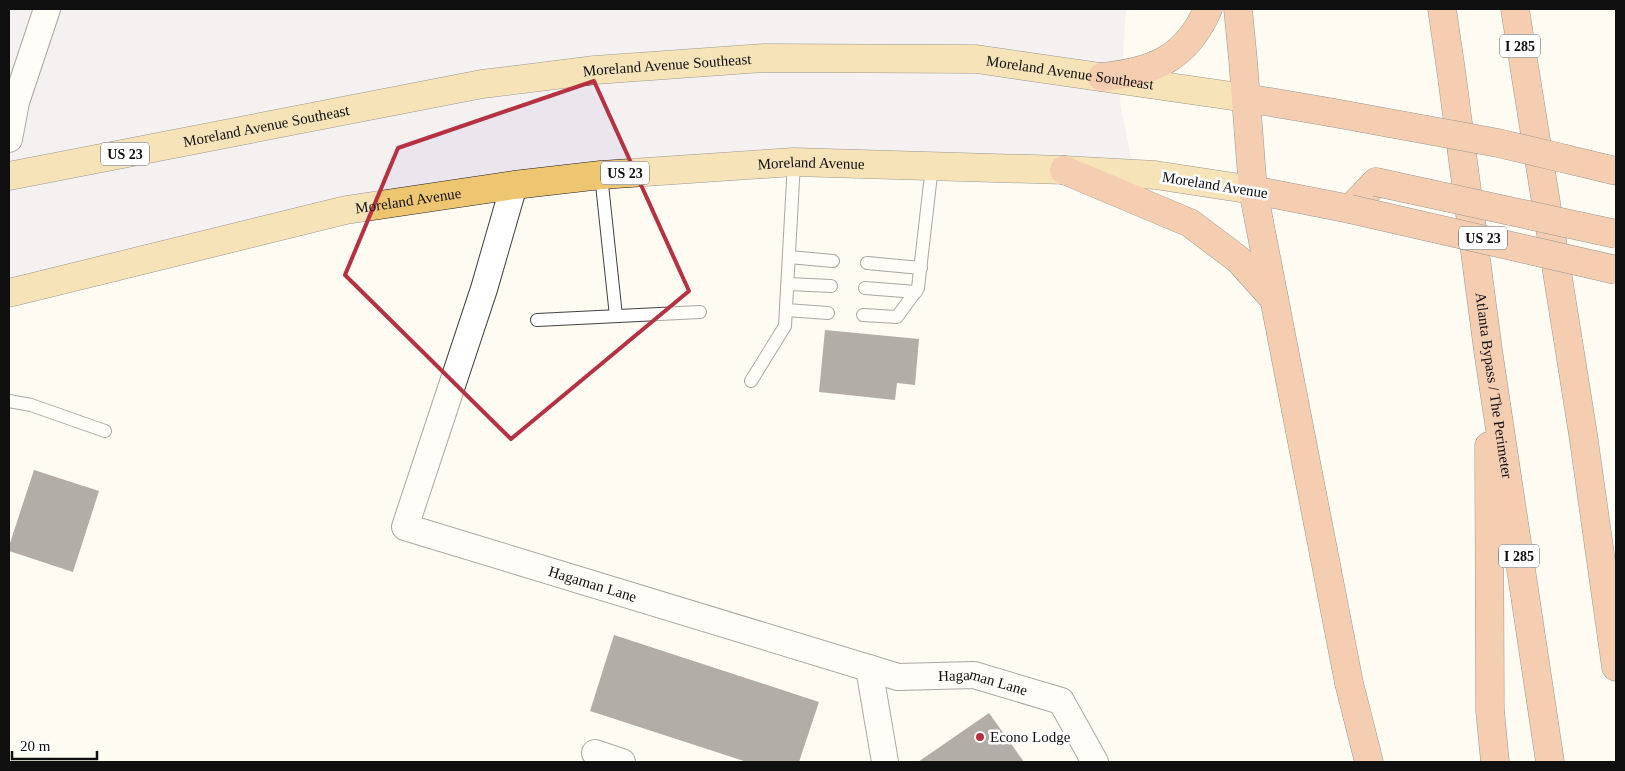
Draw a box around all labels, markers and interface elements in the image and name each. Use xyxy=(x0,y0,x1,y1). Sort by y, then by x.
road number: I 285 xyxy=(1500,34,1540,58)
street label: Moreland Avenue Southeast xyxy=(582,51,753,79)
street label: Moreland Avenue Southeast xyxy=(985,53,1155,93)
street label: Moreland Avenue Southeast xyxy=(182,102,351,150)
road number: US 23 xyxy=(101,142,149,166)
street label: Moreland Avenue xyxy=(757,154,865,172)
road number: US 23 xyxy=(601,162,649,184)
street label: Moreland Avenue xyxy=(1161,169,1269,201)
street label: Moreland Avenue xyxy=(354,185,463,217)
road number: US 23 xyxy=(1459,227,1507,250)
street label: Atlanta Bypass / The Perimeter xyxy=(1472,291,1515,480)
road number: I 285 xyxy=(1499,544,1539,568)
street label: Hagaman Lane xyxy=(547,563,639,605)
street label: Hagaman Lane xyxy=(938,666,1030,699)
scale bar xyxy=(12,728,98,760)
place label: Econo Lodge xyxy=(990,729,1071,745)
marker: Econo Lodge xyxy=(974,731,986,743)
text: 20 m xyxy=(20,738,51,754)

